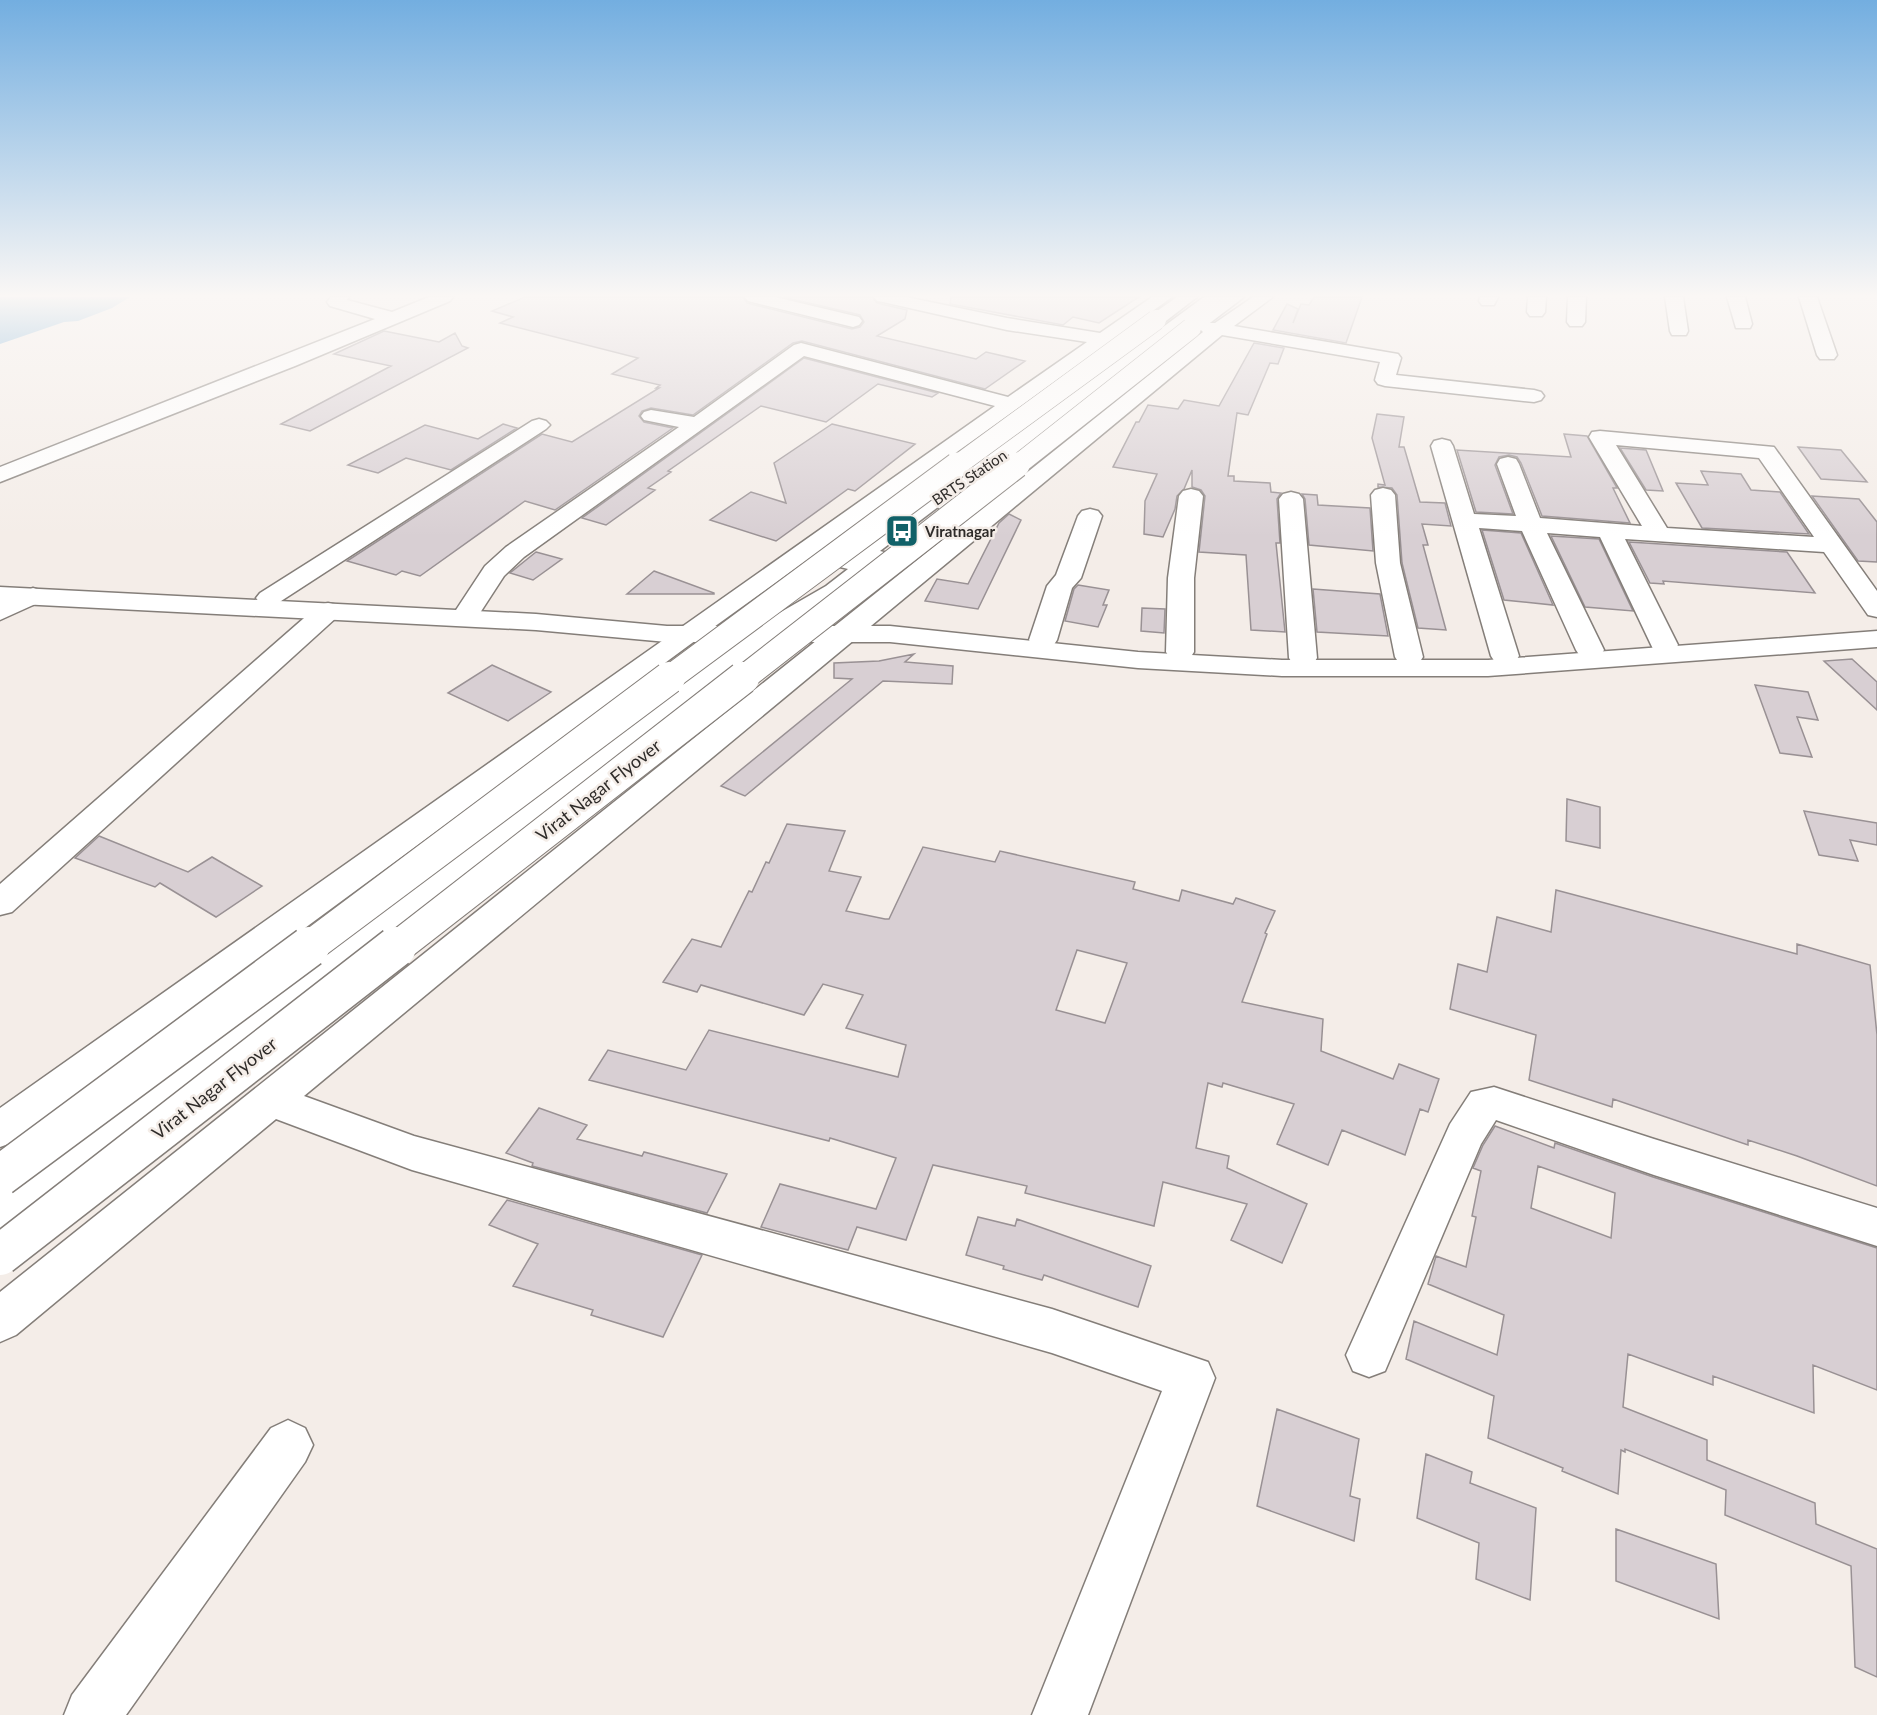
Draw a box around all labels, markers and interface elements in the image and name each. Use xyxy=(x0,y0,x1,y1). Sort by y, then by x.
street label: BRTS Station xyxy=(928,445,1010,509)
bus stop icon: Viratnagar xyxy=(884,513,920,549)
place label: Viratnagar xyxy=(924,522,995,540)
street label: Virat Nagar Flyover xyxy=(531,734,665,846)
street label: Virat Nagar Flyover xyxy=(147,1032,281,1144)

